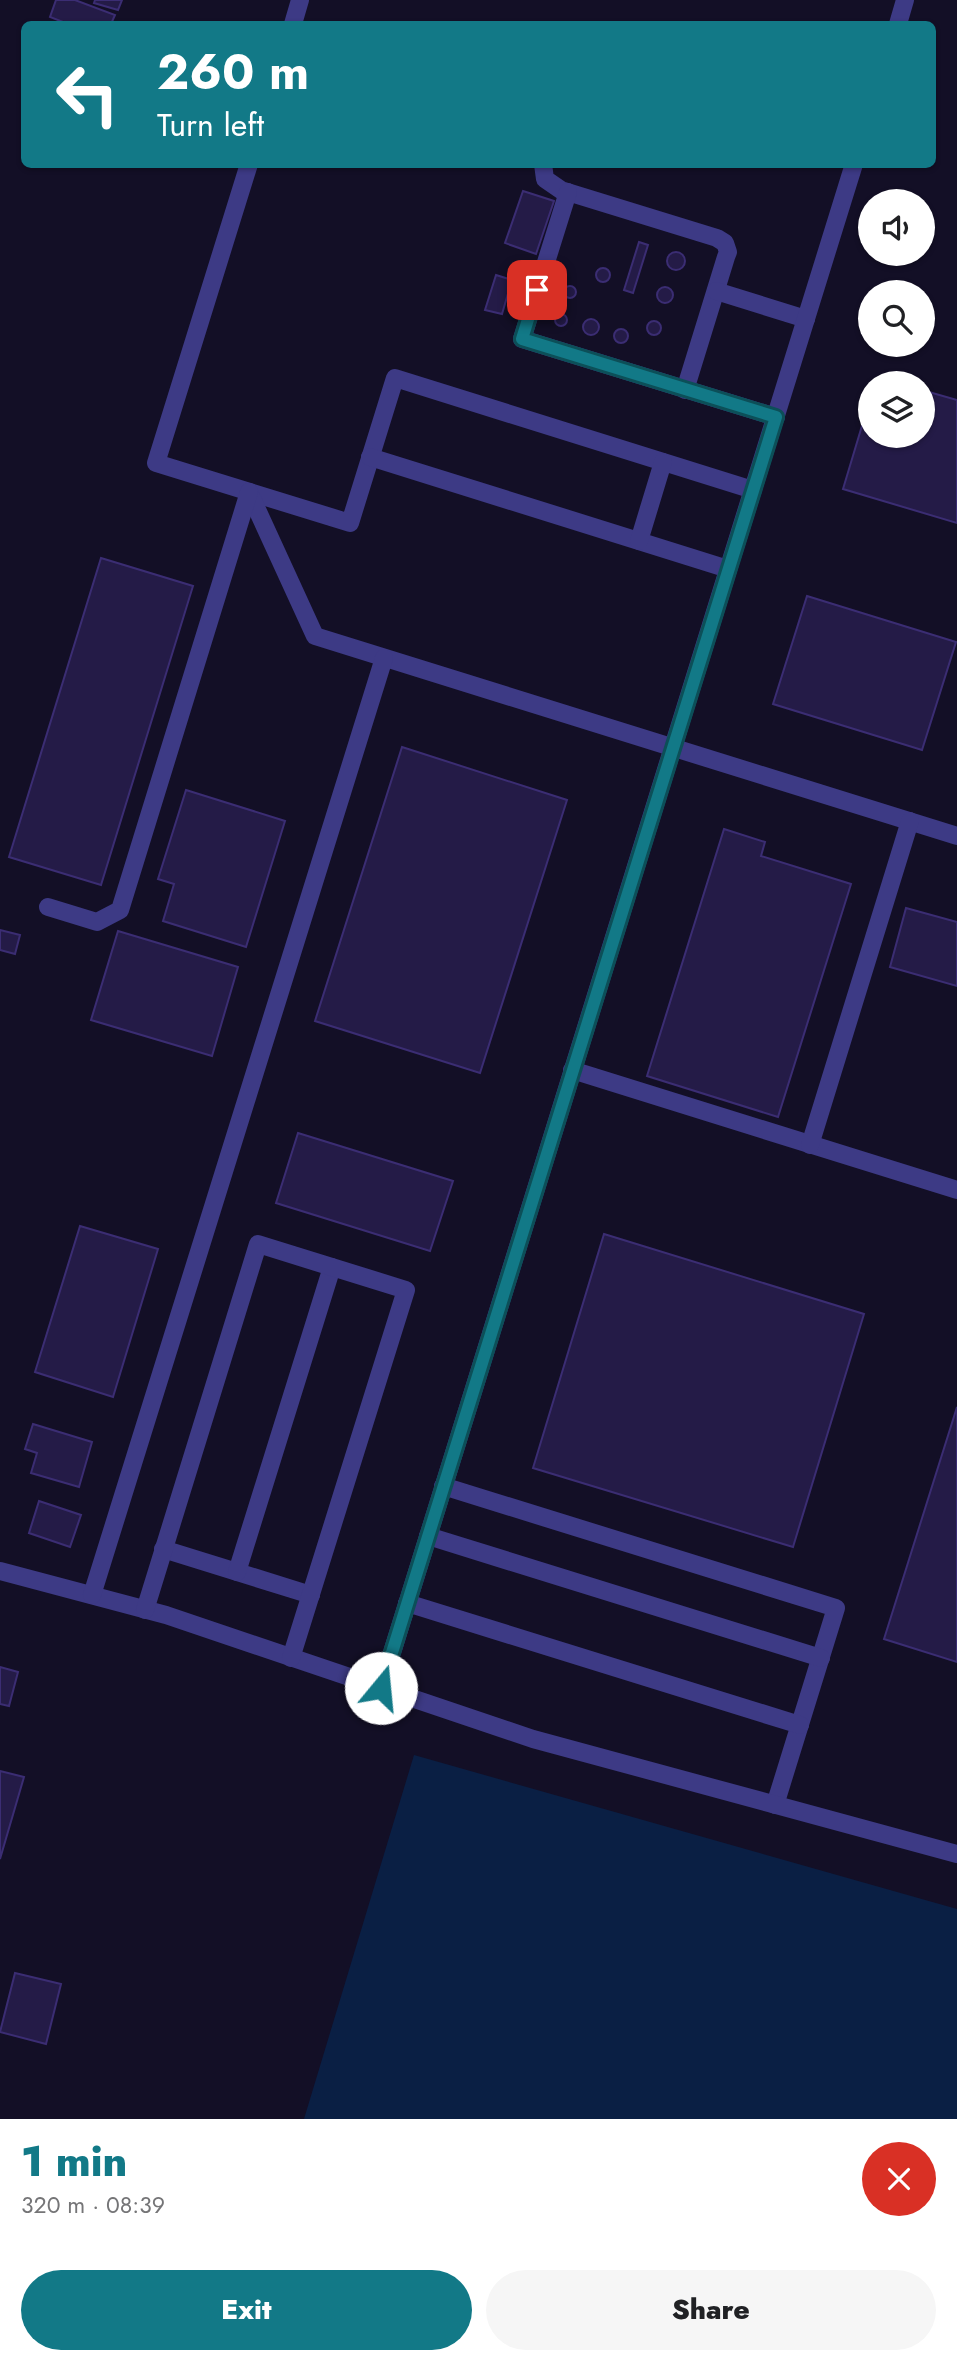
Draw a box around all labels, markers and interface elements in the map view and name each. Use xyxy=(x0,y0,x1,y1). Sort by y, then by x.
text: 260 m xyxy=(157,37,309,107)
icon: left xyxy=(42,49,133,140)
text: Turn left xyxy=(157,102,264,148)
map controls xyxy=(858,189,935,448)
button: sound xyxy=(858,189,935,266)
pin xyxy=(507,260,567,320)
icon: arrive xyxy=(518,271,556,309)
button: search xyxy=(858,280,935,357)
button: layers xyxy=(858,371,935,448)
position arrow xyxy=(344,1651,418,1725)
text: 1 min xyxy=(21,2131,127,2192)
button: close xyxy=(862,2142,936,2216)
text: 320 m · 08:39 xyxy=(21,2188,165,2222)
button: Exit xyxy=(21,2270,472,2350)
button: Share xyxy=(486,2270,936,2350)

